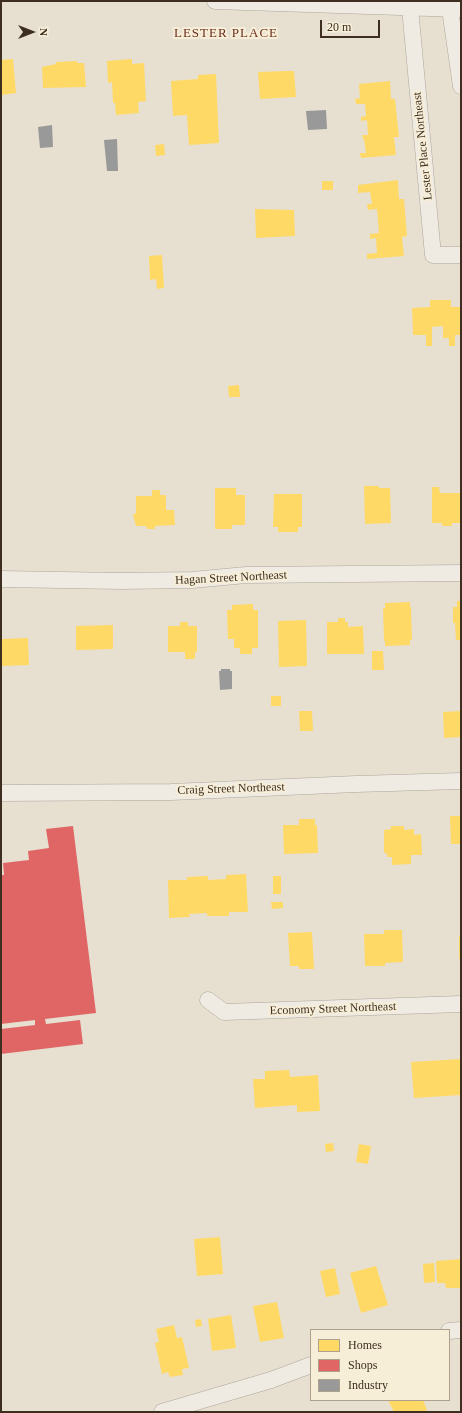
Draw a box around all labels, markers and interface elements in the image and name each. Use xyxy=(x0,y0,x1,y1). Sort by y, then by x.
north arrow xyxy=(12,12,52,52)
scale bar xyxy=(322,12,382,38)
text: 20 m xyxy=(327,20,351,34)
district label: LESTER PLACE xyxy=(174,26,278,42)
text: N xyxy=(38,28,50,36)
street label: Lester Place Northeast xyxy=(410,91,436,201)
street label: Hagan Street Northeast xyxy=(175,568,287,588)
street label: Craig Street Northeast xyxy=(177,780,285,798)
street label: Economy Street Northeast xyxy=(269,1000,397,1018)
legend xyxy=(310,1329,450,1401)
text: Homes xyxy=(348,1338,382,1352)
text: Shops xyxy=(348,1358,377,1372)
text: Industry xyxy=(348,1378,388,1392)

